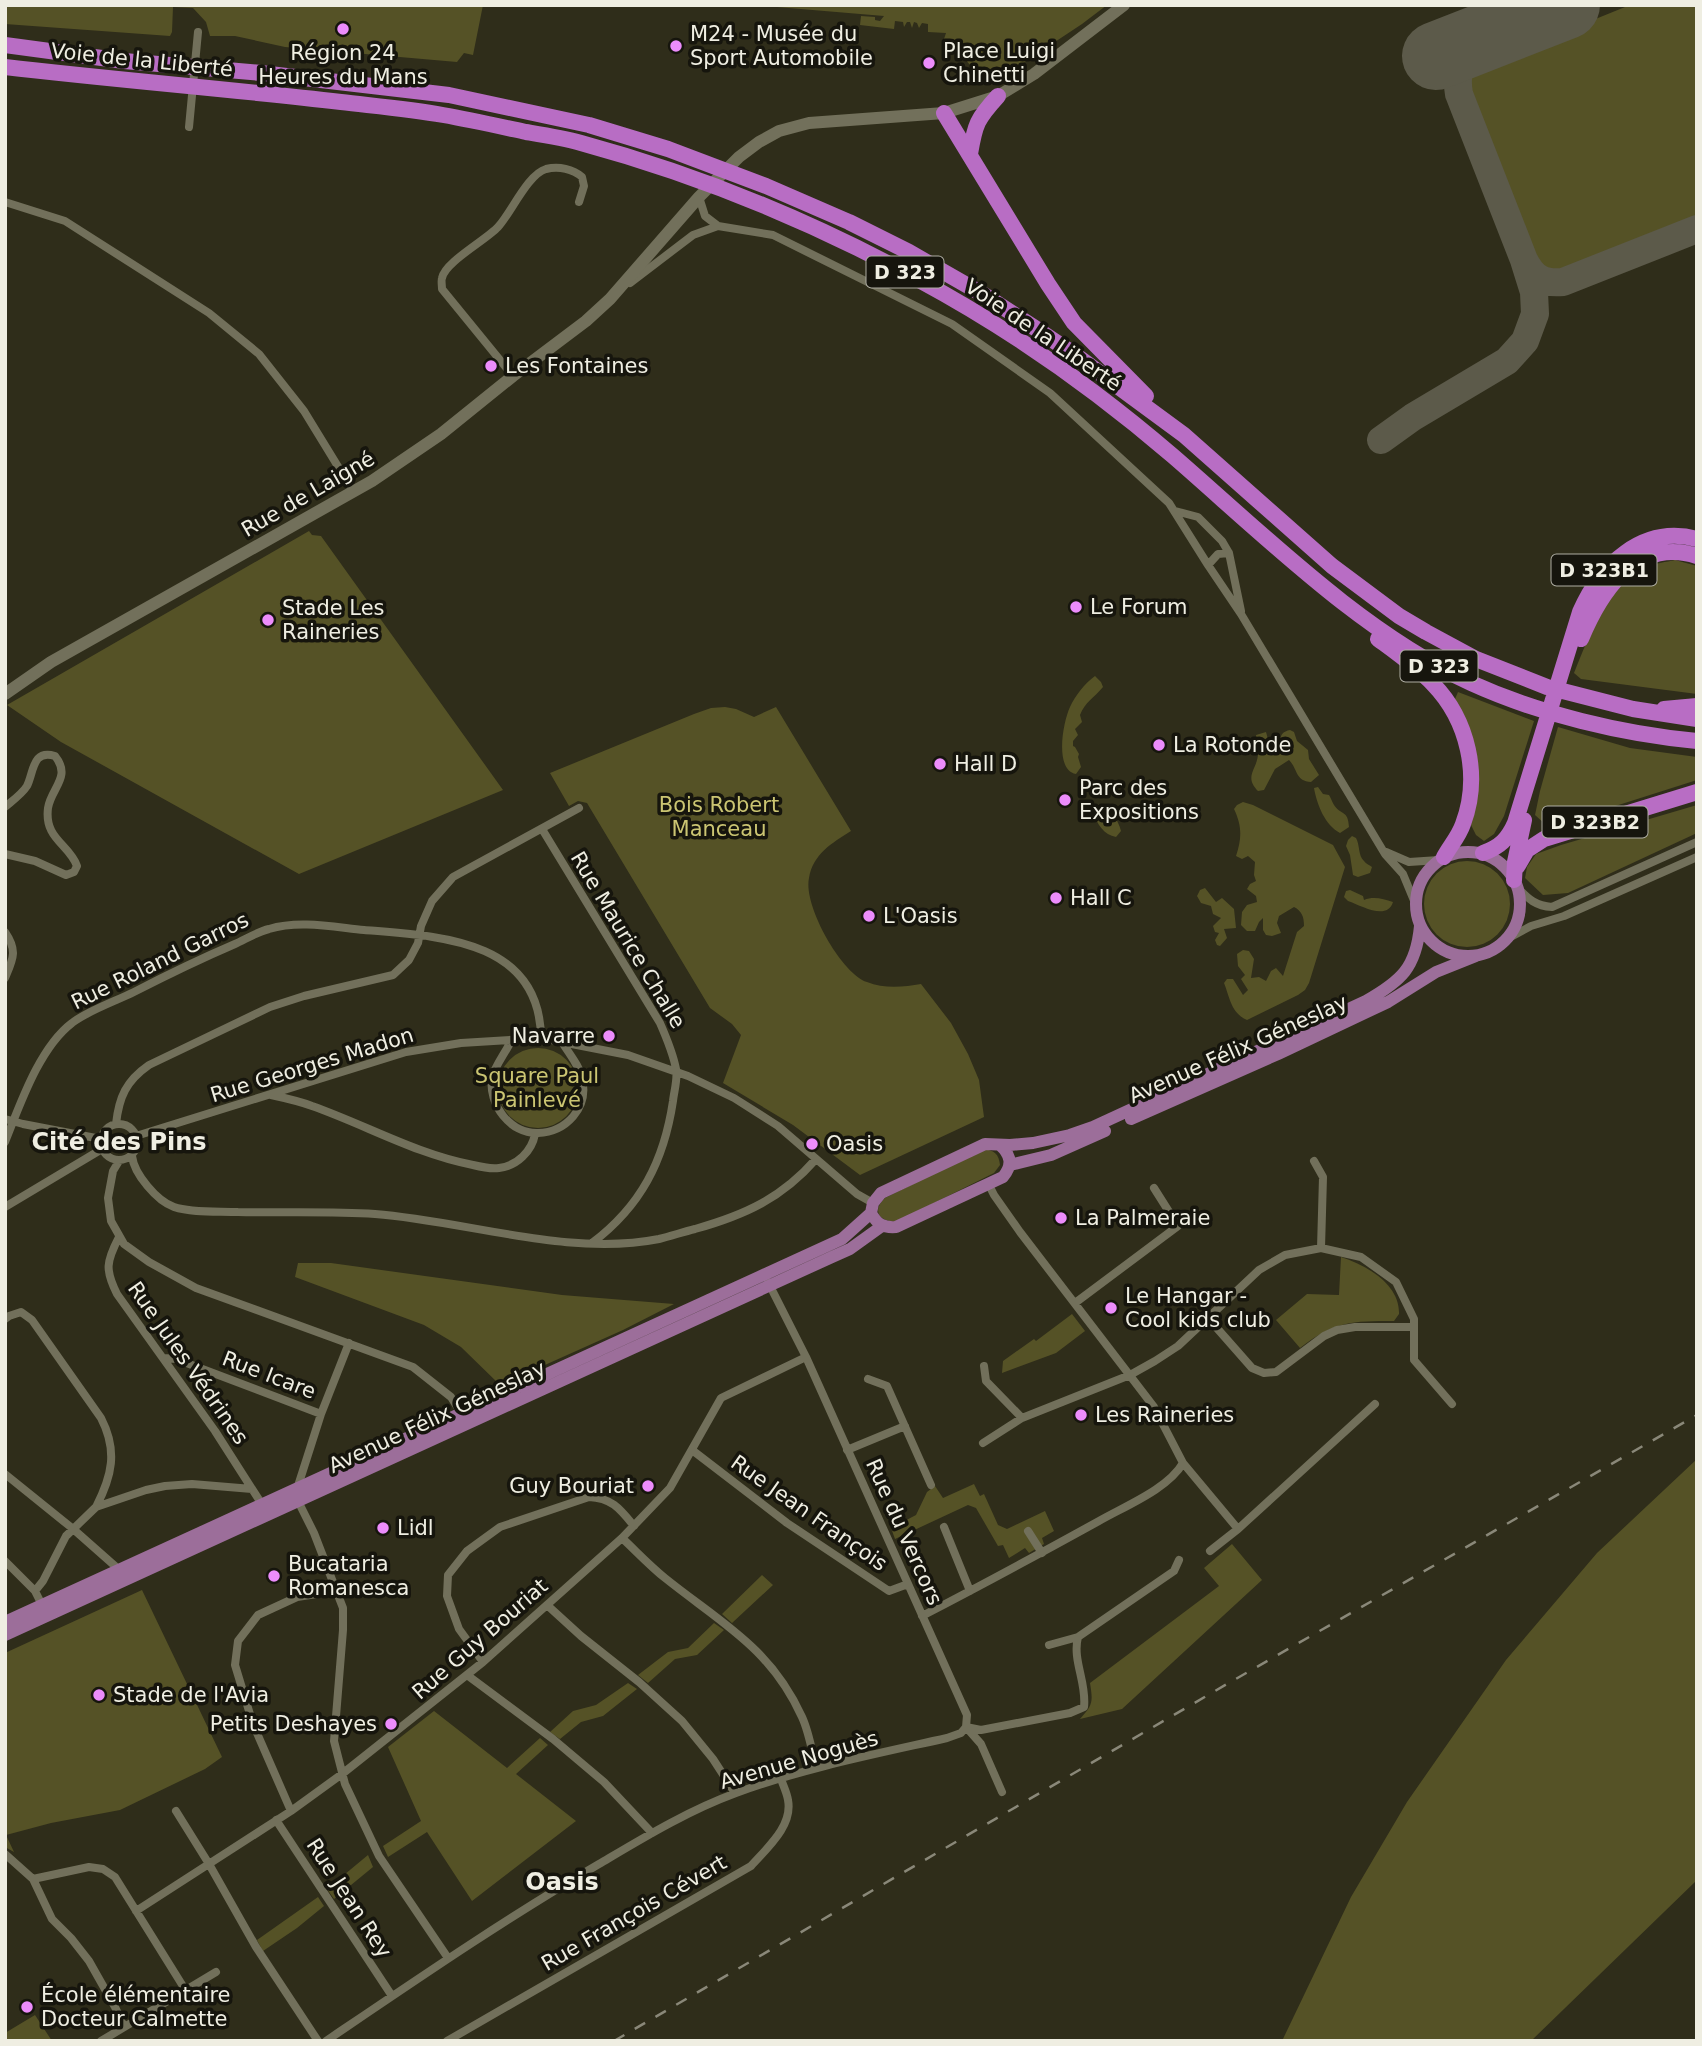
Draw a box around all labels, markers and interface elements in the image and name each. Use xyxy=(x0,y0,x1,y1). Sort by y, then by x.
marker: Région 24 Heures du Mans xyxy=(335,21,351,37)
place label: M24 - Musée du Sport Automobile xyxy=(690,22,873,70)
marker: M24 - Musée du Sport Automobile xyxy=(668,38,684,54)
street label: Voie de la Liberté xyxy=(50,39,234,81)
place label: Place Luigi Chinetti xyxy=(943,39,1055,87)
place label: Région 24 Heures du Mans xyxy=(258,41,428,89)
marker: Place Luigi Chinetti xyxy=(921,55,937,71)
road number: D 323 xyxy=(866,256,944,288)
street label: Voie de la Liberté xyxy=(960,274,1126,396)
place label: Les Fontaines xyxy=(505,354,648,378)
marker: Les Fontaines xyxy=(483,358,499,374)
street label: Rue de Laigné xyxy=(237,446,379,542)
road number: D 323B1 xyxy=(1552,554,1656,586)
place label: Le Forum xyxy=(1090,595,1188,619)
place label: Stade Les Raineries xyxy=(282,596,385,644)
marker: Le Forum xyxy=(1068,599,1084,615)
marker: Stade Les Raineries xyxy=(260,612,276,628)
road number: D 323 xyxy=(1400,650,1478,681)
place label: La Rotonde xyxy=(1173,733,1291,757)
marker: La Rotonde xyxy=(1151,737,1167,753)
place label: Hall D xyxy=(954,752,1017,776)
marker: Hall D xyxy=(932,756,948,772)
place label: Parc des Expositions xyxy=(1079,776,1199,824)
marker: Parc des Expositions xyxy=(1057,792,1073,808)
park label: Bois Robert Manceau xyxy=(659,793,779,841)
road number: D 323B2 xyxy=(1542,806,1648,838)
street label: Rue Maurice Challe xyxy=(566,847,690,1033)
place label: Hall C xyxy=(1070,886,1132,910)
marker: Hall C xyxy=(1048,890,1064,906)
place label: L'Oasis xyxy=(883,904,958,928)
street label: Rue Roland Garros xyxy=(67,908,253,1014)
marker: L'Oasis xyxy=(861,908,877,924)
street label: Avenue Félix Géneslay xyxy=(1125,990,1351,1108)
street label: Rue Georges Madon xyxy=(208,1023,416,1107)
place label: Navarre xyxy=(512,1024,595,1048)
marker: Navarre xyxy=(601,1028,617,1044)
park label: Square Paul Painlevé xyxy=(475,1064,599,1112)
district label: Cité des Pins xyxy=(31,1128,207,1156)
place label: Oasis xyxy=(826,1132,883,1156)
marker: Oasis xyxy=(804,1136,820,1152)
place label: La Palmeraie xyxy=(1075,1206,1210,1230)
marker: La Palmeraie xyxy=(1053,1210,1069,1226)
street label: Rue Jules Védrines xyxy=(123,1277,253,1449)
place label: Le Hangar - Cool kids club xyxy=(1125,1284,1271,1332)
marker: Le Hangar - Cool kids club xyxy=(1103,1300,1119,1316)
street label: Rue Icare xyxy=(219,1346,319,1404)
street label: Avenue Félix Géneslay xyxy=(325,1356,549,1478)
place label: Les Raineries xyxy=(1095,1403,1234,1427)
marker: Les Raineries xyxy=(1073,1407,1089,1423)
street label: Rue Jean François xyxy=(726,1450,892,1576)
street label: Rue du Vercors xyxy=(861,1455,947,1609)
place label: Guy Bouriat xyxy=(509,1474,634,1498)
marker: Guy Bouriat xyxy=(640,1478,656,1494)
place label: Lidl xyxy=(397,1516,434,1540)
marker: Lidl xyxy=(375,1520,391,1536)
place label: Bucataria Romanesca xyxy=(288,1552,409,1600)
marker: Bucataria Romanesca xyxy=(266,1568,282,1584)
street label: Rue Guy Bouriat xyxy=(407,1574,553,1704)
place label: Stade de l'Avia xyxy=(113,1683,269,1707)
marker: Stade de l'Avia xyxy=(91,1687,107,1703)
place label: Petits Deshayes xyxy=(210,1712,377,1736)
marker: Petits Deshayes xyxy=(383,1716,399,1732)
street label: Avenue Noguès xyxy=(717,1726,881,1794)
street label: Rue Jean Rey xyxy=(301,1834,397,1962)
street label: Rue François Cévert xyxy=(537,1850,731,1976)
district label: Oasis xyxy=(525,1868,599,1896)
place label: École élémentaire Docteur Calmette xyxy=(41,1982,230,2031)
marker: École élémentaire Docteur Calmette xyxy=(19,1999,35,2015)

